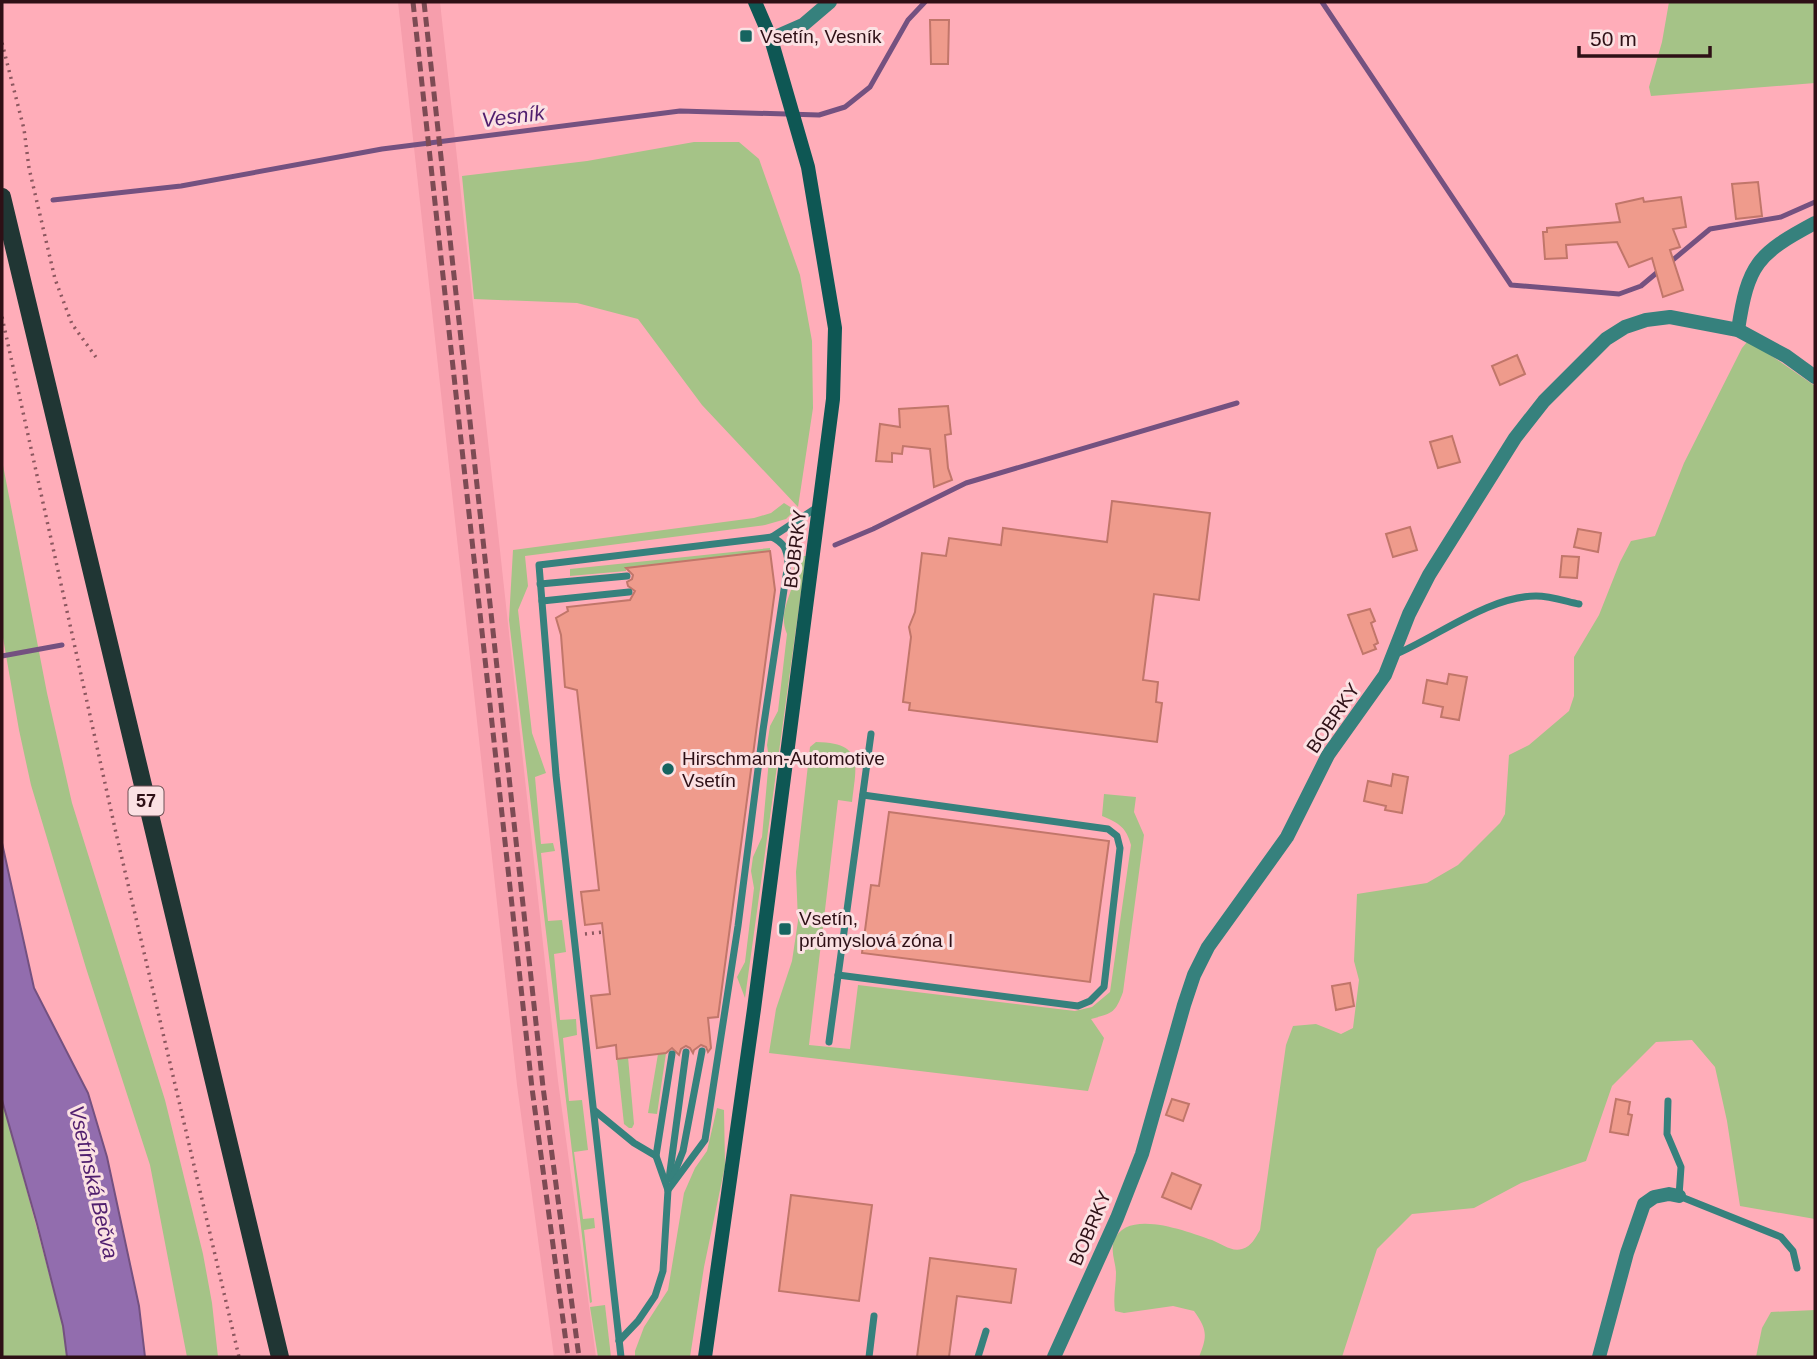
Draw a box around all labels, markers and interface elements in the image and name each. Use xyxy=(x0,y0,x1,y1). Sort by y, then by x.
scale bar xyxy=(1579,14,1710,58)
place label: Vsetín, Vesník xyxy=(760,26,882,47)
text: 50 m xyxy=(1590,27,1637,50)
marker: Vsetín, Vesník xyxy=(738,28,754,44)
water label: Vesník xyxy=(480,101,547,131)
street label: BOBRKY xyxy=(780,508,810,590)
street label: BOBRKY xyxy=(1302,679,1364,757)
place label: Hirschmann-Automotive Vsetín xyxy=(682,748,885,791)
marker: Hirschmann-Automotive Vsetín xyxy=(660,761,676,777)
road number: 57 xyxy=(128,786,164,816)
place label: Vsetín, průmyslová zóna I xyxy=(799,908,953,951)
marker: Vsetín, průmyslová zóna I xyxy=(777,921,793,937)
water label: Vsetínská Bečva xyxy=(65,1103,123,1261)
street label: BOBRKY xyxy=(1065,1187,1115,1269)

